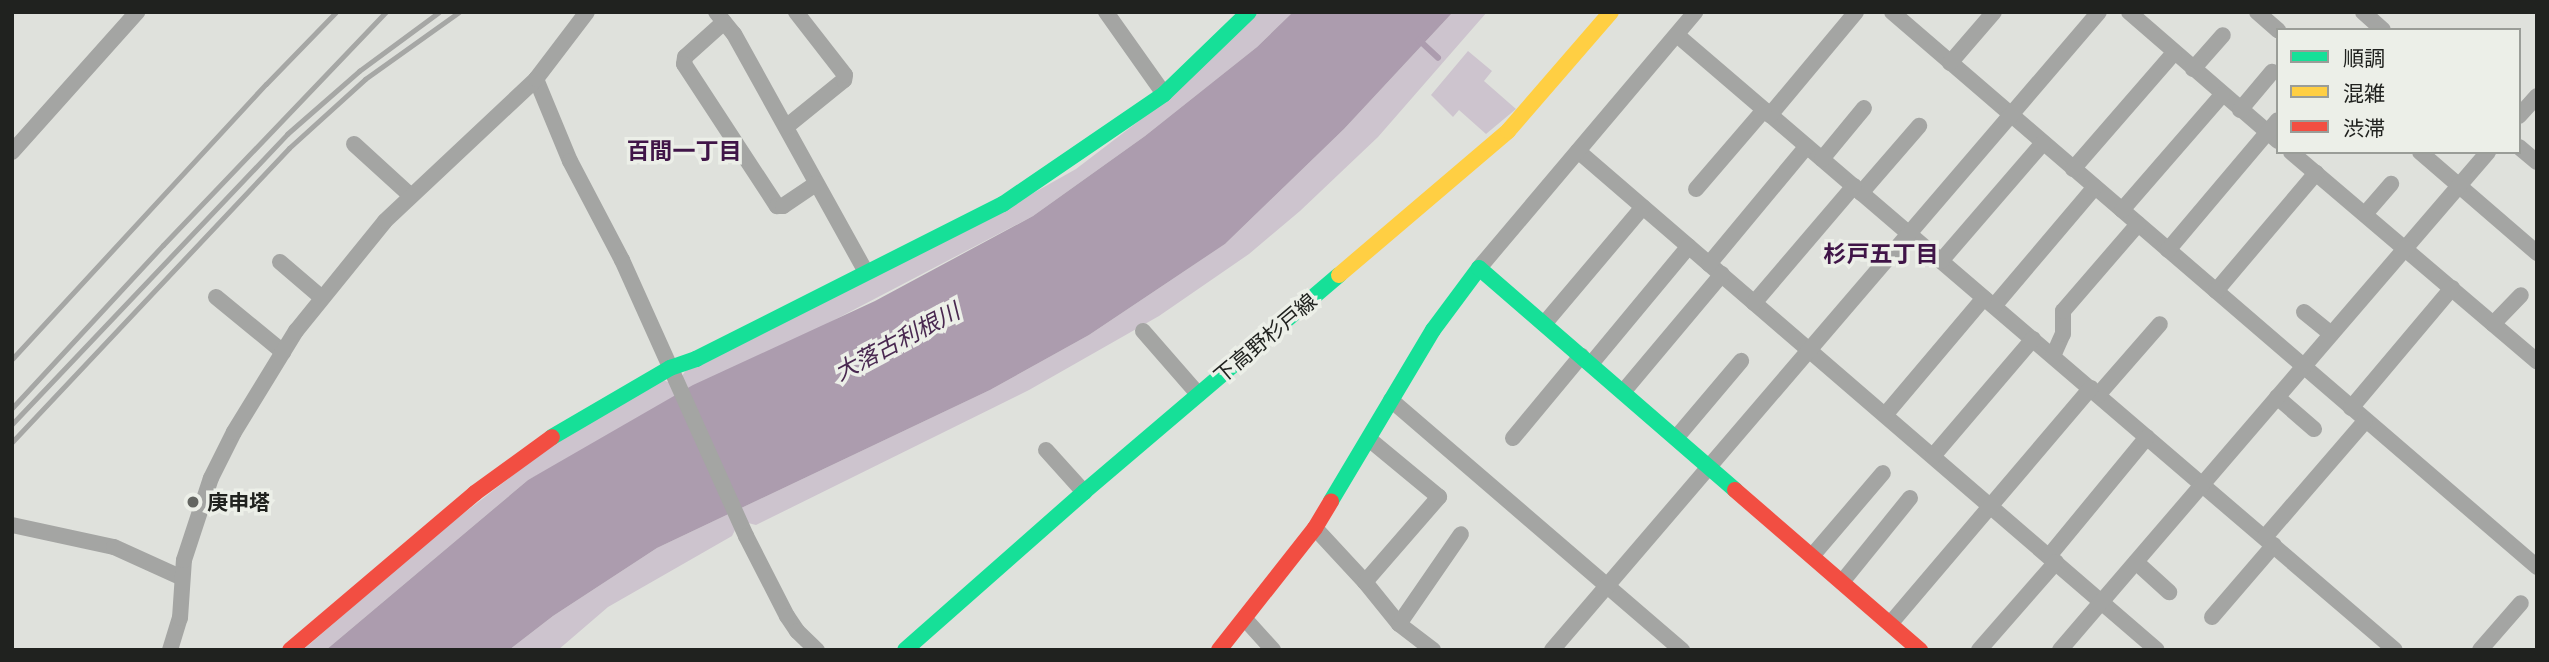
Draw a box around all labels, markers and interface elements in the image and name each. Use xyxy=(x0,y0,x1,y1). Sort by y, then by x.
legend xyxy=(2276,28,2521,154)
text: 順調 xyxy=(2343,45,2385,71)
text: 混雑 xyxy=(2343,80,2385,106)
text: 渋滞 xyxy=(2343,115,2385,141)
district label: 百間一丁目 xyxy=(627,137,741,165)
district label: 杉戸五丁目 xyxy=(1824,240,1938,268)
street label: 下高野杉戸線 xyxy=(1209,288,1321,388)
water label: 大落古利根川 xyxy=(830,297,964,387)
place label: 庚申塔 xyxy=(207,489,270,515)
marker: 庚申塔 xyxy=(185,494,201,510)

